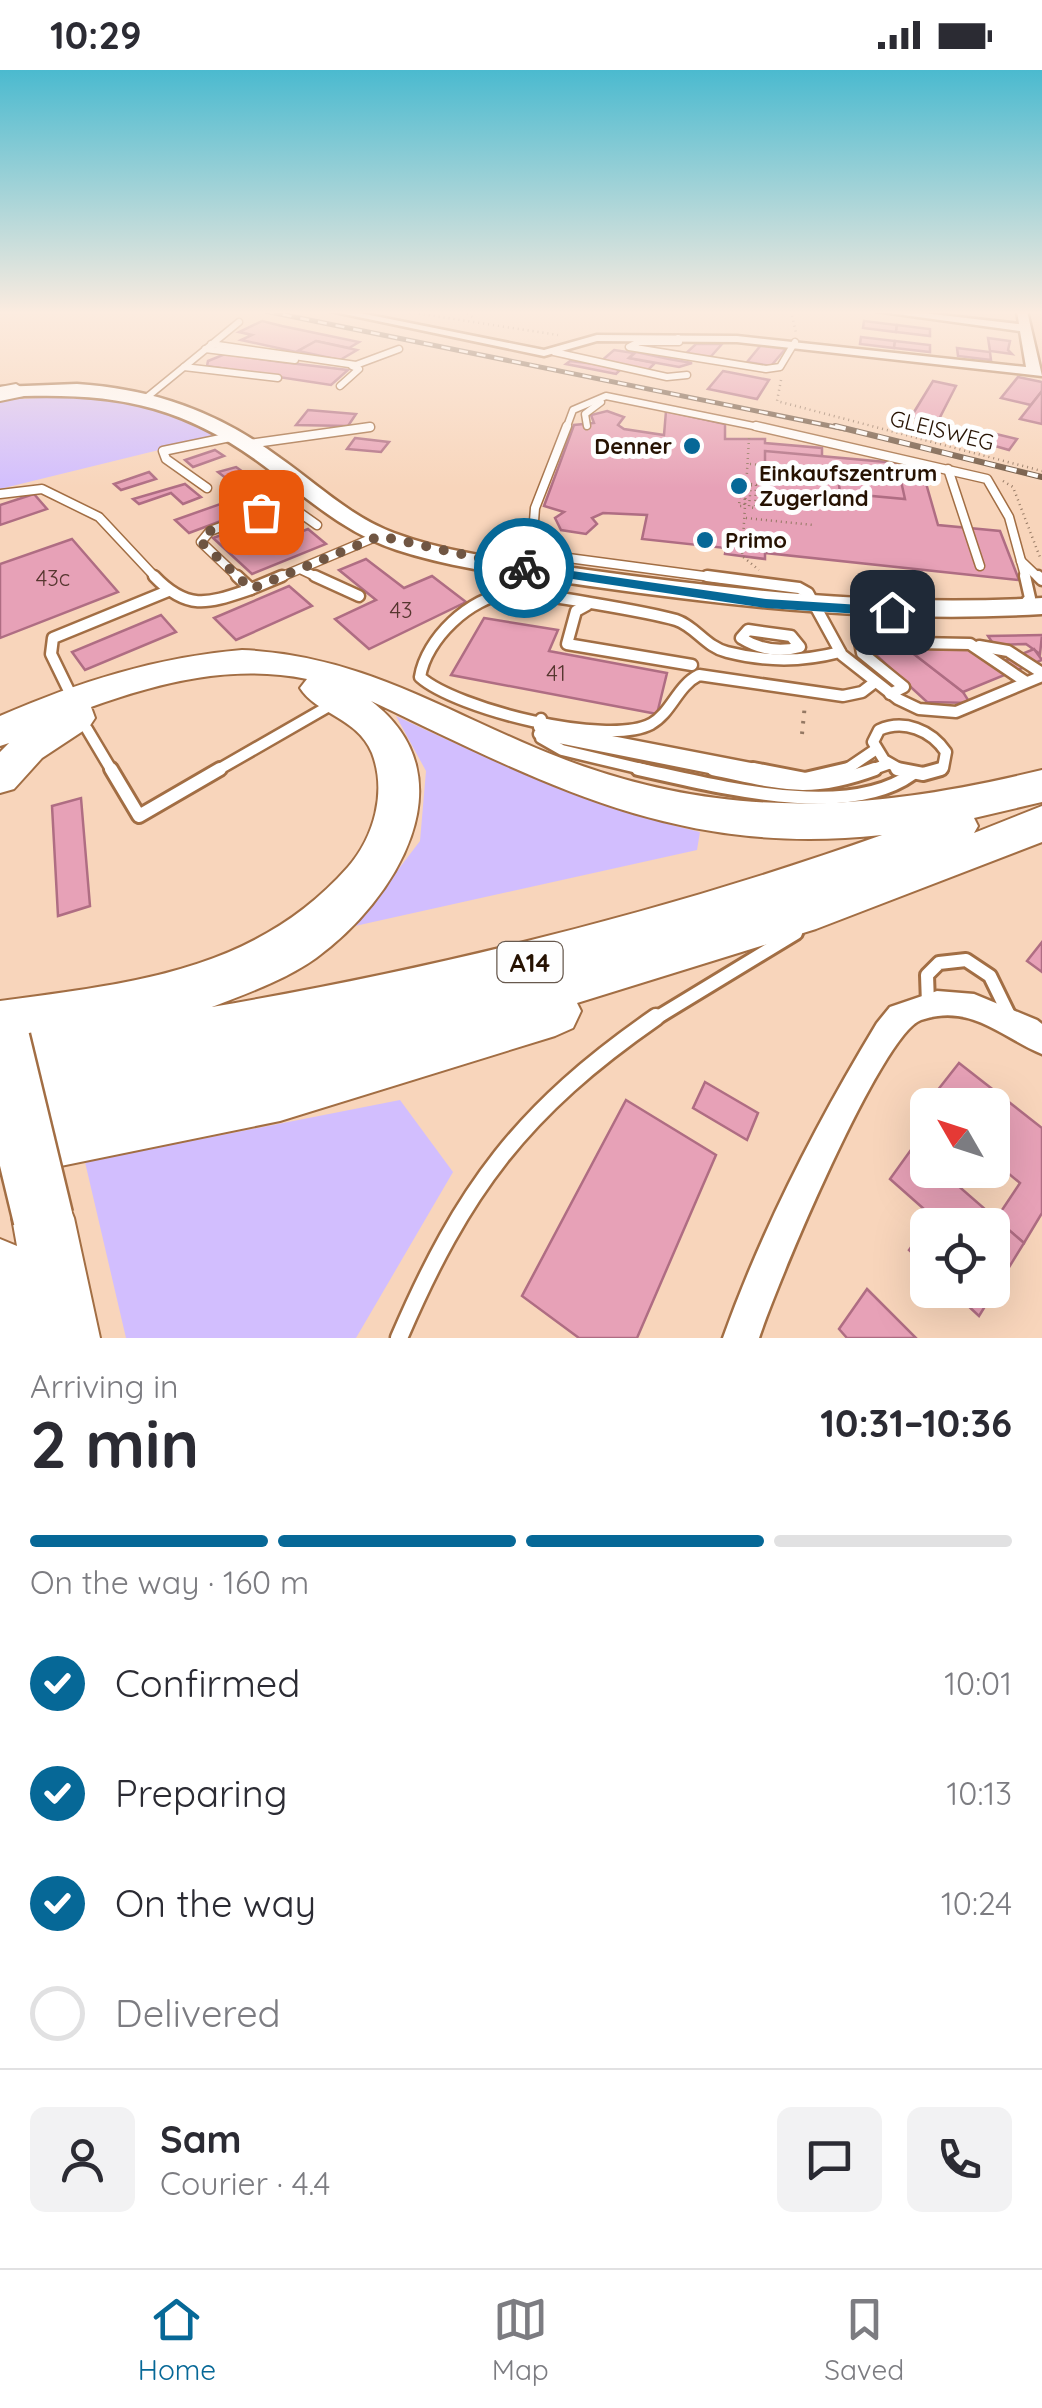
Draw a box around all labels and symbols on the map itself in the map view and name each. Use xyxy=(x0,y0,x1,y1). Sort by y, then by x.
street label: GLEISWEG xyxy=(887,404,997,456)
place label: Denner xyxy=(594,432,672,460)
marker: Denner xyxy=(681,435,703,457)
place label: Einkaufszentrum Zugerland xyxy=(759,459,937,512)
pin xyxy=(219,470,304,555)
marker: Einkaufszentrum Zugerland xyxy=(728,475,750,497)
courier xyxy=(474,518,574,618)
place label: Primo xyxy=(725,526,787,554)
marker: Primo xyxy=(694,529,716,551)
house number: 43c xyxy=(36,564,70,592)
pin xyxy=(850,570,935,655)
house number: 43 xyxy=(389,596,413,624)
house number: 41 xyxy=(546,659,566,687)
road number: A14 xyxy=(498,942,562,982)
north arrow xyxy=(910,1088,1010,1188)

